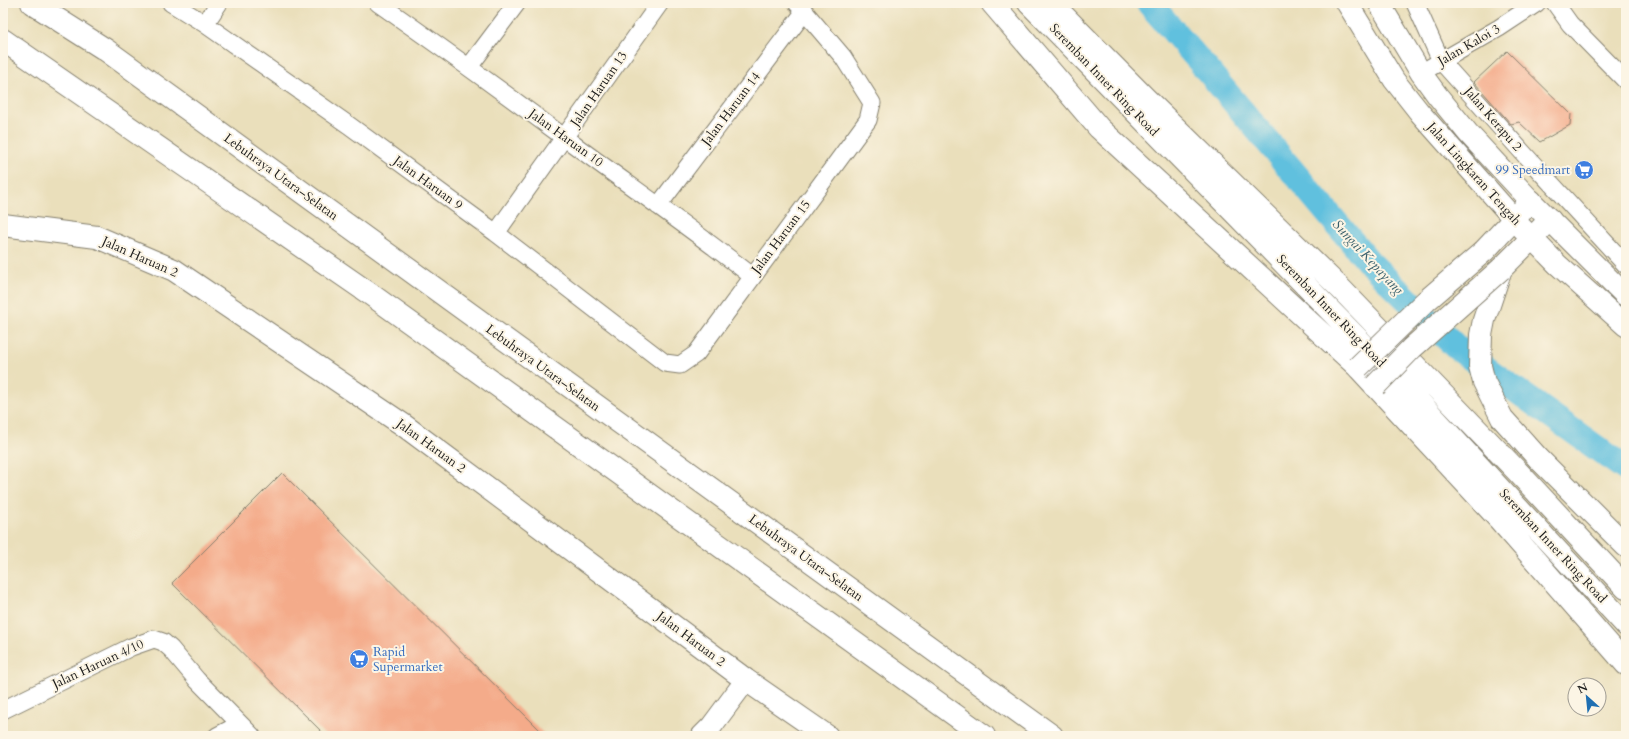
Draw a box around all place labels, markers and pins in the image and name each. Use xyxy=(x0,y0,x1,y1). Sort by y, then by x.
supermarket icon: 99 Speedmart xyxy=(1573,159,1595,181)
place label: 99 Speedmart xyxy=(1496,161,1570,179)
place label: Rapid Supermarket xyxy=(373,643,443,676)
supermarket icon: Rapid Supermarket xyxy=(348,648,370,670)

